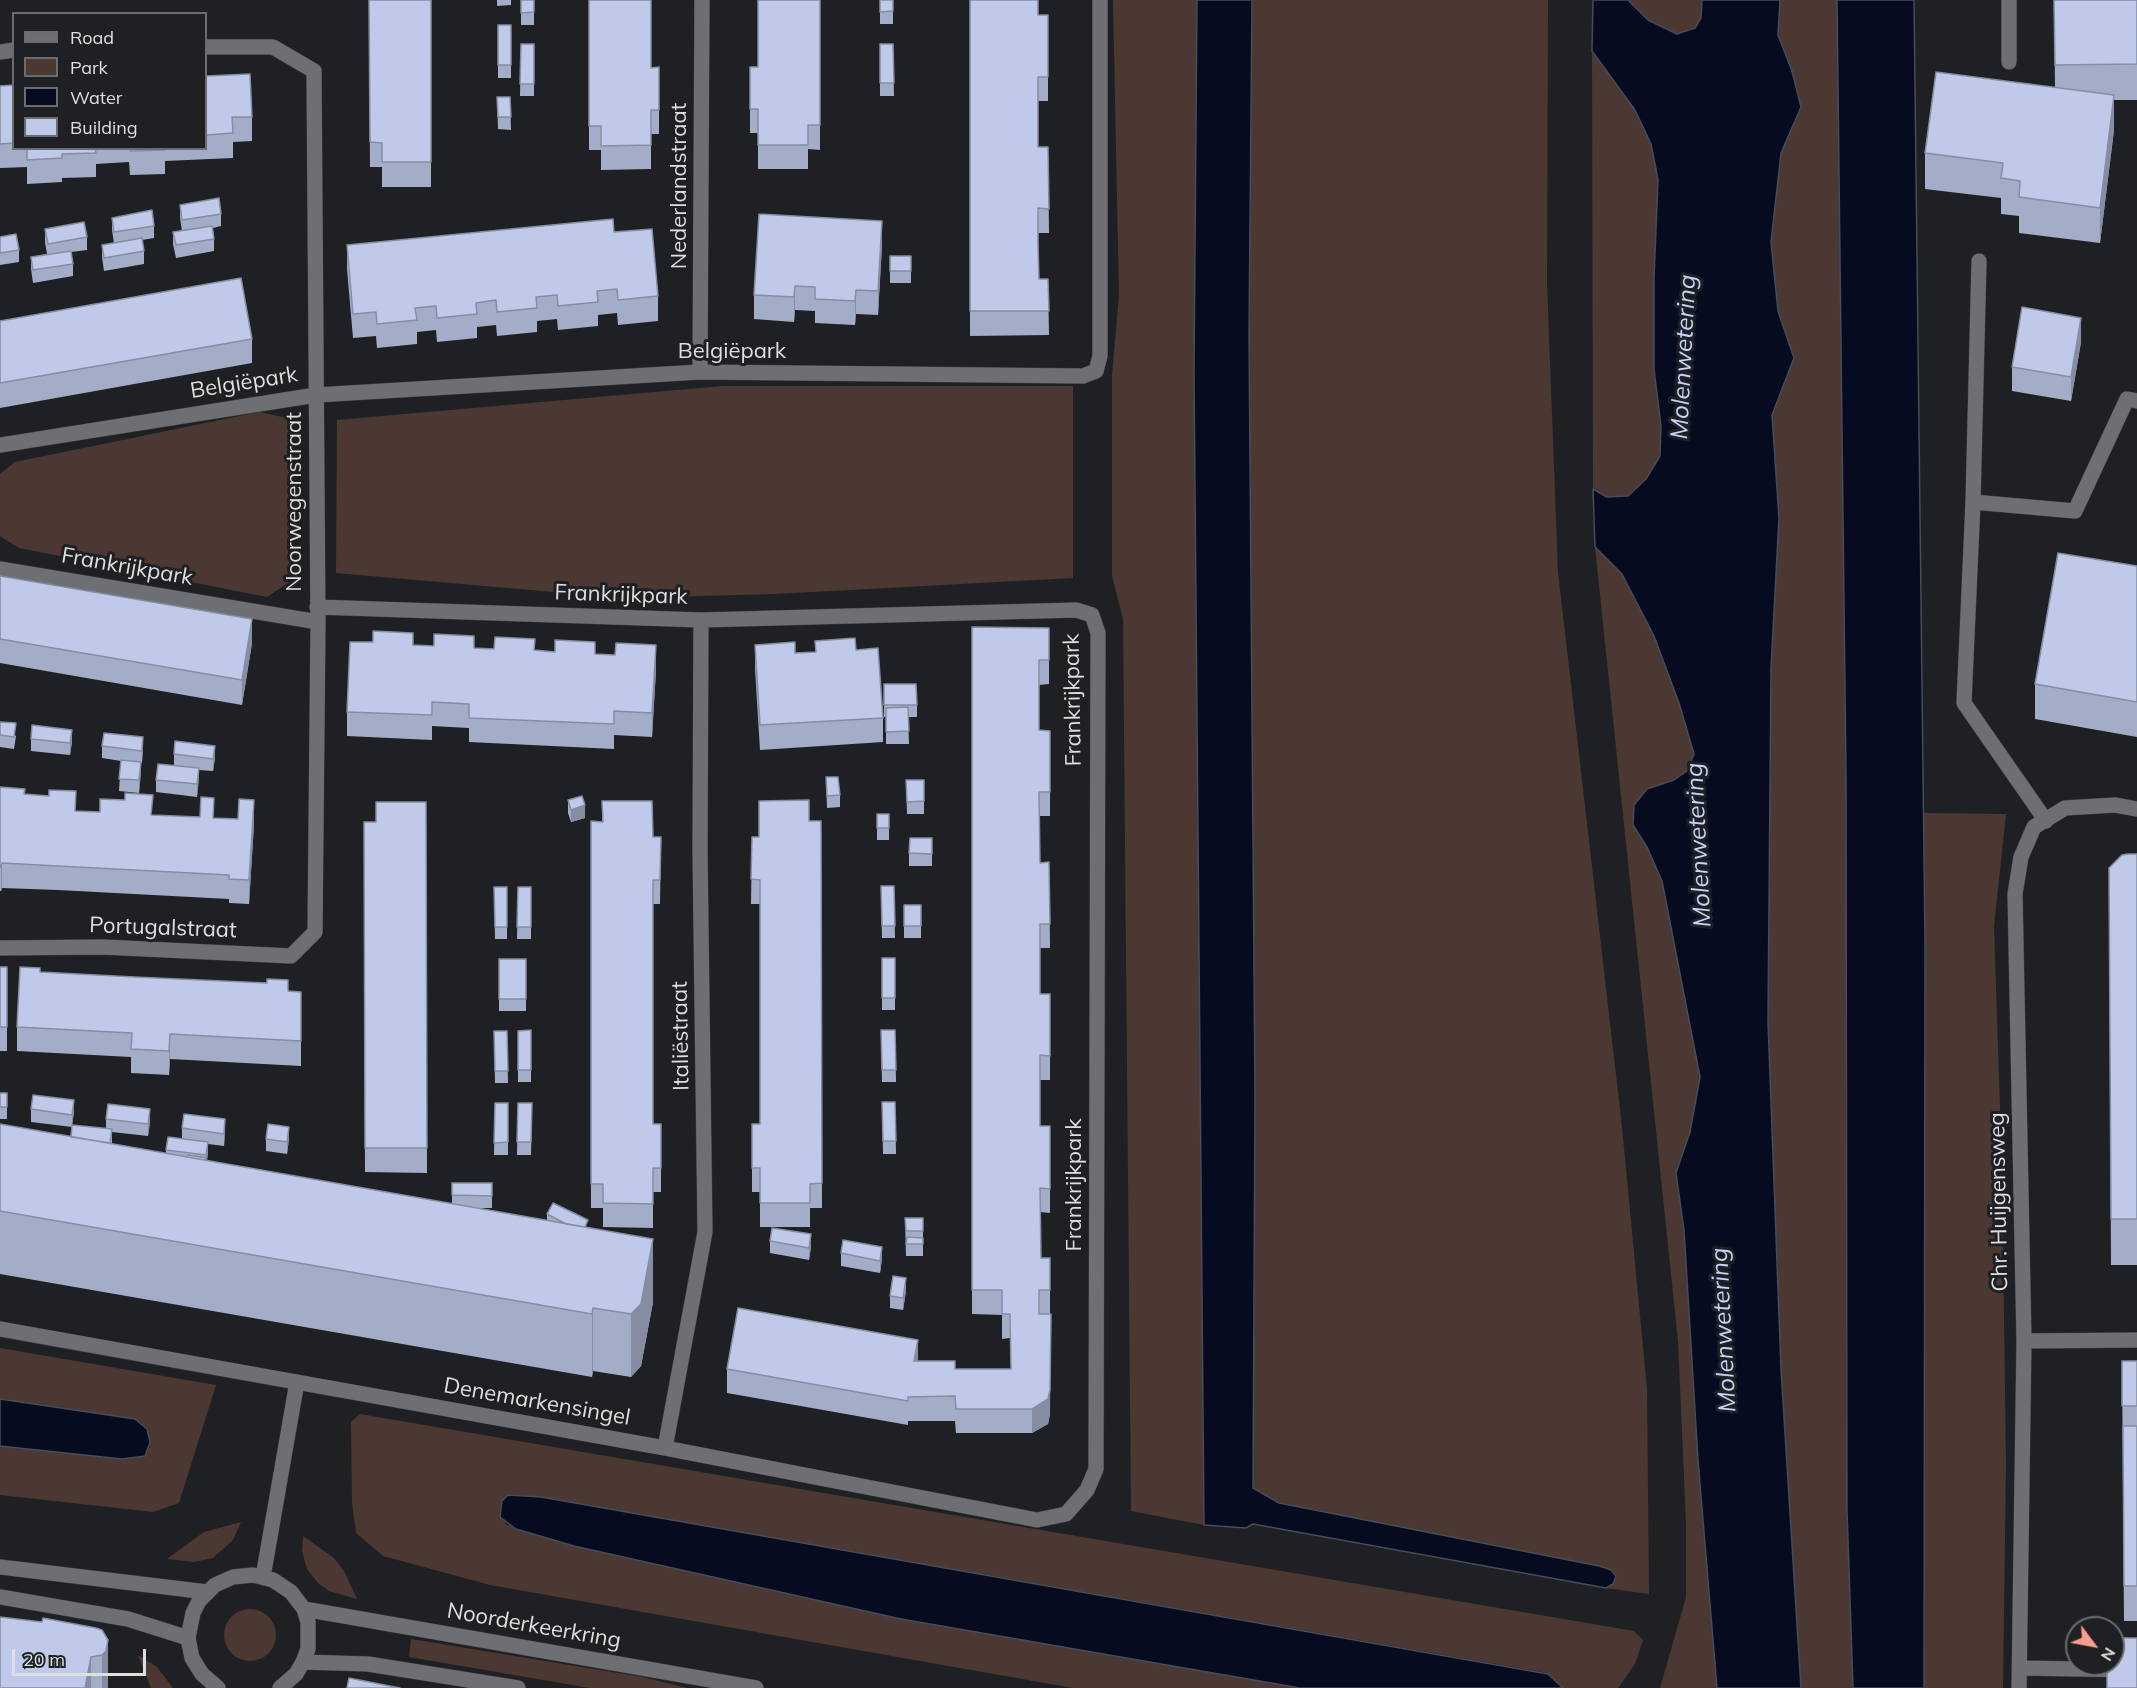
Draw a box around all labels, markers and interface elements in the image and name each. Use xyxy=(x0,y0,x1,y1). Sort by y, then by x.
legend xyxy=(12,12,207,150)
text: Road xyxy=(70,26,114,49)
text: Park xyxy=(70,56,108,79)
text: Water xyxy=(70,86,122,109)
street label: Nederlandstraat xyxy=(666,103,692,269)
text: Building xyxy=(70,116,138,139)
water label: Molenwetering xyxy=(1665,274,1703,440)
street label: Belgiëpark xyxy=(678,338,786,364)
street label: Belgiëpark xyxy=(188,361,300,405)
street label: Noorwegenstraat xyxy=(281,412,307,592)
street label: Frankrijkpark xyxy=(59,542,195,592)
street label: Frankrijkpark xyxy=(554,579,688,611)
street label: Frankrijkpark xyxy=(1059,633,1087,767)
water label: Molenwetering xyxy=(1680,762,1718,928)
street label: Portugalstraat xyxy=(89,912,237,944)
street label: Italiëstraat xyxy=(667,981,695,1091)
street label: Chr. Huijgensweg xyxy=(1984,1112,2014,1292)
street label: Frankrijkpark xyxy=(1061,1119,1087,1251)
water label: Molenwetering xyxy=(1705,1247,1743,1413)
street label: Denemarkensingel xyxy=(442,1373,632,1431)
street label: Noorderkeerkring xyxy=(445,1598,623,1654)
north arrow xyxy=(2065,1616,2125,1676)
scale bar xyxy=(15,1637,148,1675)
text: N xyxy=(2097,1644,2120,1665)
text: 20 m xyxy=(23,1648,65,1671)

